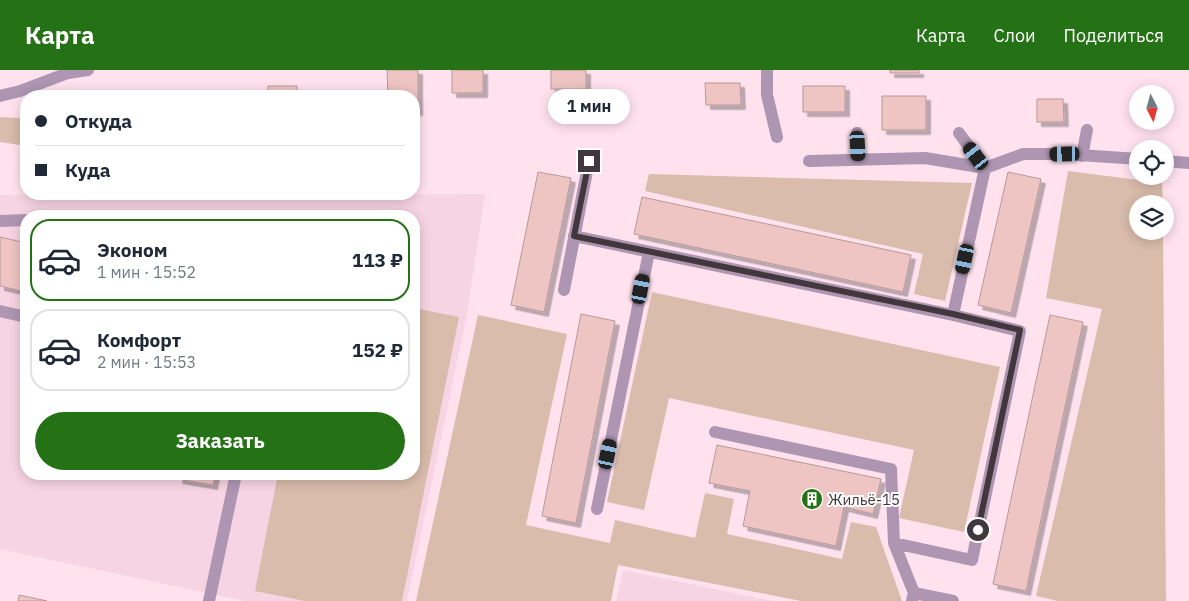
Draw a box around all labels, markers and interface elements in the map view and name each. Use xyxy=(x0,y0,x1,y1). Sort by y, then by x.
text: Карта xyxy=(25,19,95,51)
text: Карта xyxy=(916,24,966,47)
text: Слои xyxy=(994,24,1036,47)
text: Поделиться xyxy=(1064,24,1164,47)
north arrow xyxy=(1129,85,1174,130)
map controls xyxy=(1129,85,1174,240)
callout: 1 мин xyxy=(548,88,630,124)
text: 1 мин xyxy=(567,96,611,116)
text: Откуда xyxy=(65,109,132,133)
car xyxy=(849,131,866,161)
car xyxy=(960,140,991,172)
button: locate xyxy=(1129,140,1174,185)
car xyxy=(1049,146,1080,162)
route end xyxy=(578,150,600,172)
text: Куда xyxy=(65,158,110,182)
button: layers xyxy=(1129,195,1174,240)
icon: car xyxy=(37,238,82,283)
text: Эконом xyxy=(97,238,168,262)
car xyxy=(954,243,975,275)
text: 113 ₽ xyxy=(352,248,403,272)
text: 1 мин · 15:52 xyxy=(97,262,196,282)
car xyxy=(630,273,651,305)
icon: car xyxy=(37,328,82,373)
text: Комфорт xyxy=(97,328,181,352)
text: 152 ₽ xyxy=(352,338,403,362)
text: 2 мин · 15:53 xyxy=(97,352,196,372)
button: Заказать xyxy=(35,412,405,470)
car xyxy=(597,438,618,470)
building icon: Жильё-15 xyxy=(800,487,824,511)
place label: Жильё-15 xyxy=(828,490,900,509)
route start xyxy=(967,519,989,541)

